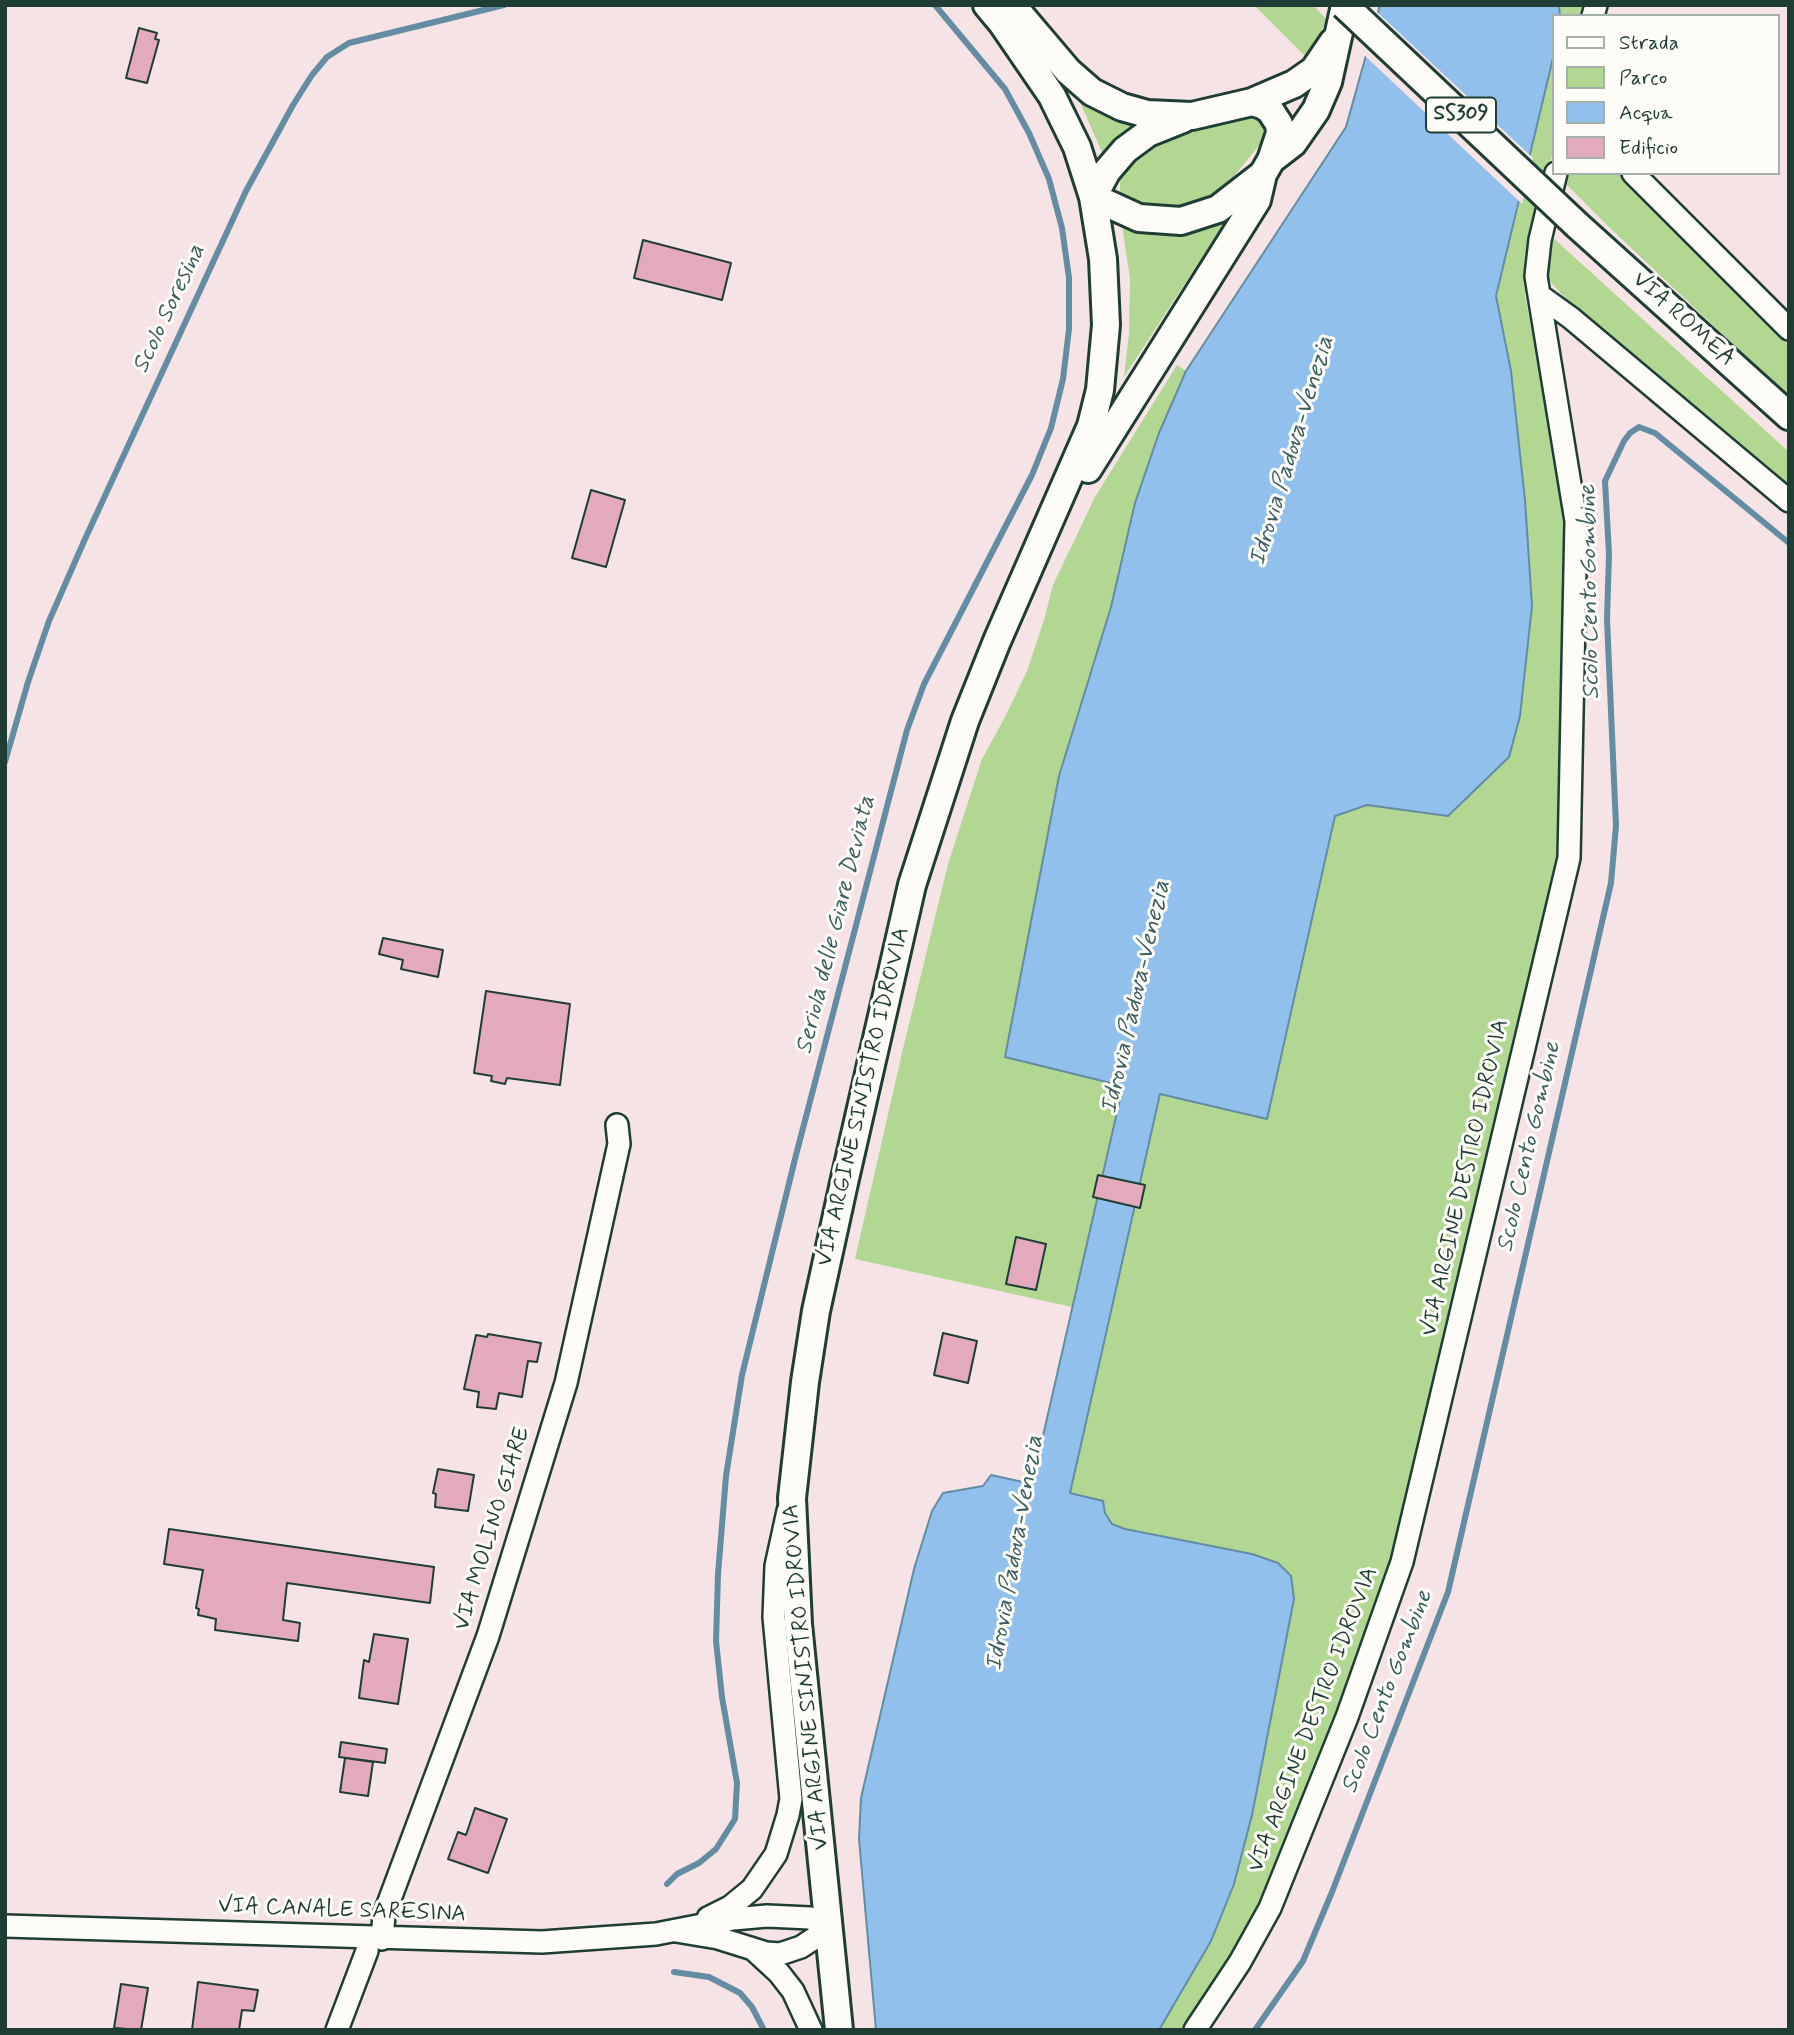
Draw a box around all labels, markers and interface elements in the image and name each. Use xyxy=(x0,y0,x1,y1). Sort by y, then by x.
legend xyxy=(1552,14,1780,175)
text: Strada xyxy=(1619,29,1679,57)
text: Parco xyxy=(1619,64,1667,92)
road number: SS309 xyxy=(1426,97,1496,132)
text: Acqua xyxy=(1619,99,1673,127)
text: Edificio xyxy=(1619,134,1678,162)
water label: Scolo Soresina xyxy=(128,240,212,378)
street label: VIA ROMEA xyxy=(1626,267,1740,373)
water label: Idrovia Padova-Venezia xyxy=(1244,333,1342,569)
water label: Scolo Cento Gombine xyxy=(1575,484,1607,700)
water label: Seriola delle Giare Deviata xyxy=(791,793,883,1057)
water label: Idrovia Padova-Venezia xyxy=(1096,878,1178,1116)
street label: VIA ARGINE SINISTRO IDROVIA xyxy=(811,925,917,1269)
street label: VIA ARGINE DESTRO IDROVIA xyxy=(1416,1017,1516,1339)
water label: Scolo Cento Gombine xyxy=(1492,1039,1568,1255)
street label: VIA MOLINO GIARE xyxy=(449,1424,537,1634)
water label: Idrovia Padova-Venezia xyxy=(981,1433,1051,1673)
street label: VIA ARGINE SINISTRO IDROVIA xyxy=(778,1503,836,1851)
street label: VIA ARGINE DESTRO IDROVIA xyxy=(1243,1563,1385,1877)
water label: Scolo Cento Gombine xyxy=(1336,1586,1440,1798)
street label: VIA CANALE SARESINA xyxy=(218,1893,466,1929)

